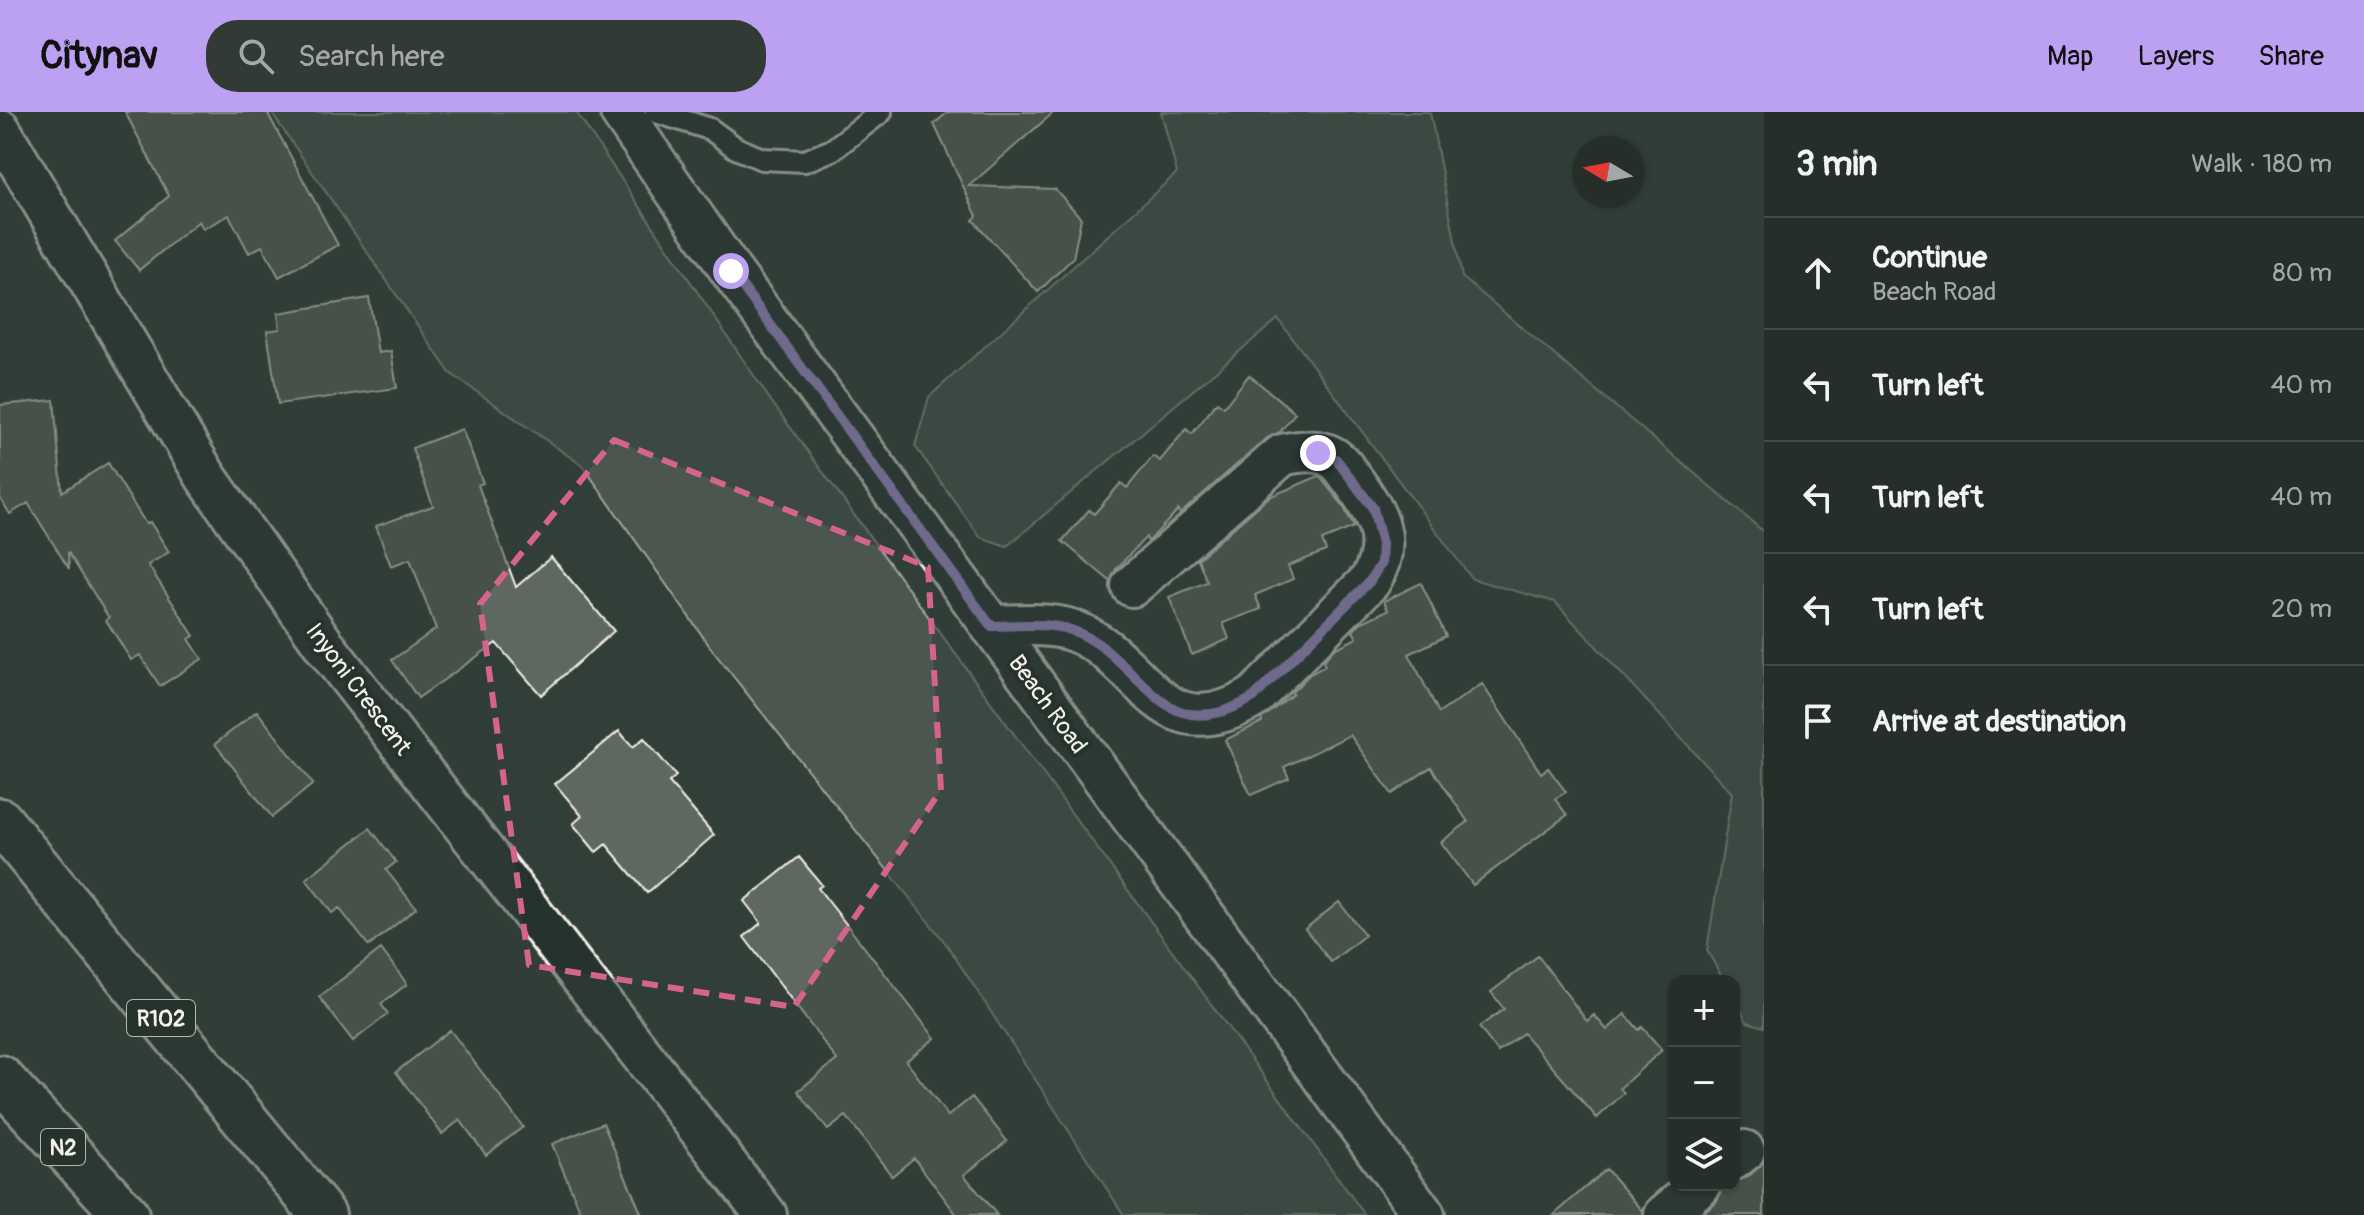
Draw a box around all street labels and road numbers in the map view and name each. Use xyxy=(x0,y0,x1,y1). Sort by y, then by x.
street label: Inyoni Crescent xyxy=(300,618,418,761)
street label: Beach Road xyxy=(1002,649,1093,759)
road number: R102 xyxy=(127,1000,195,1036)
road number: N2 xyxy=(41,1129,85,1165)

